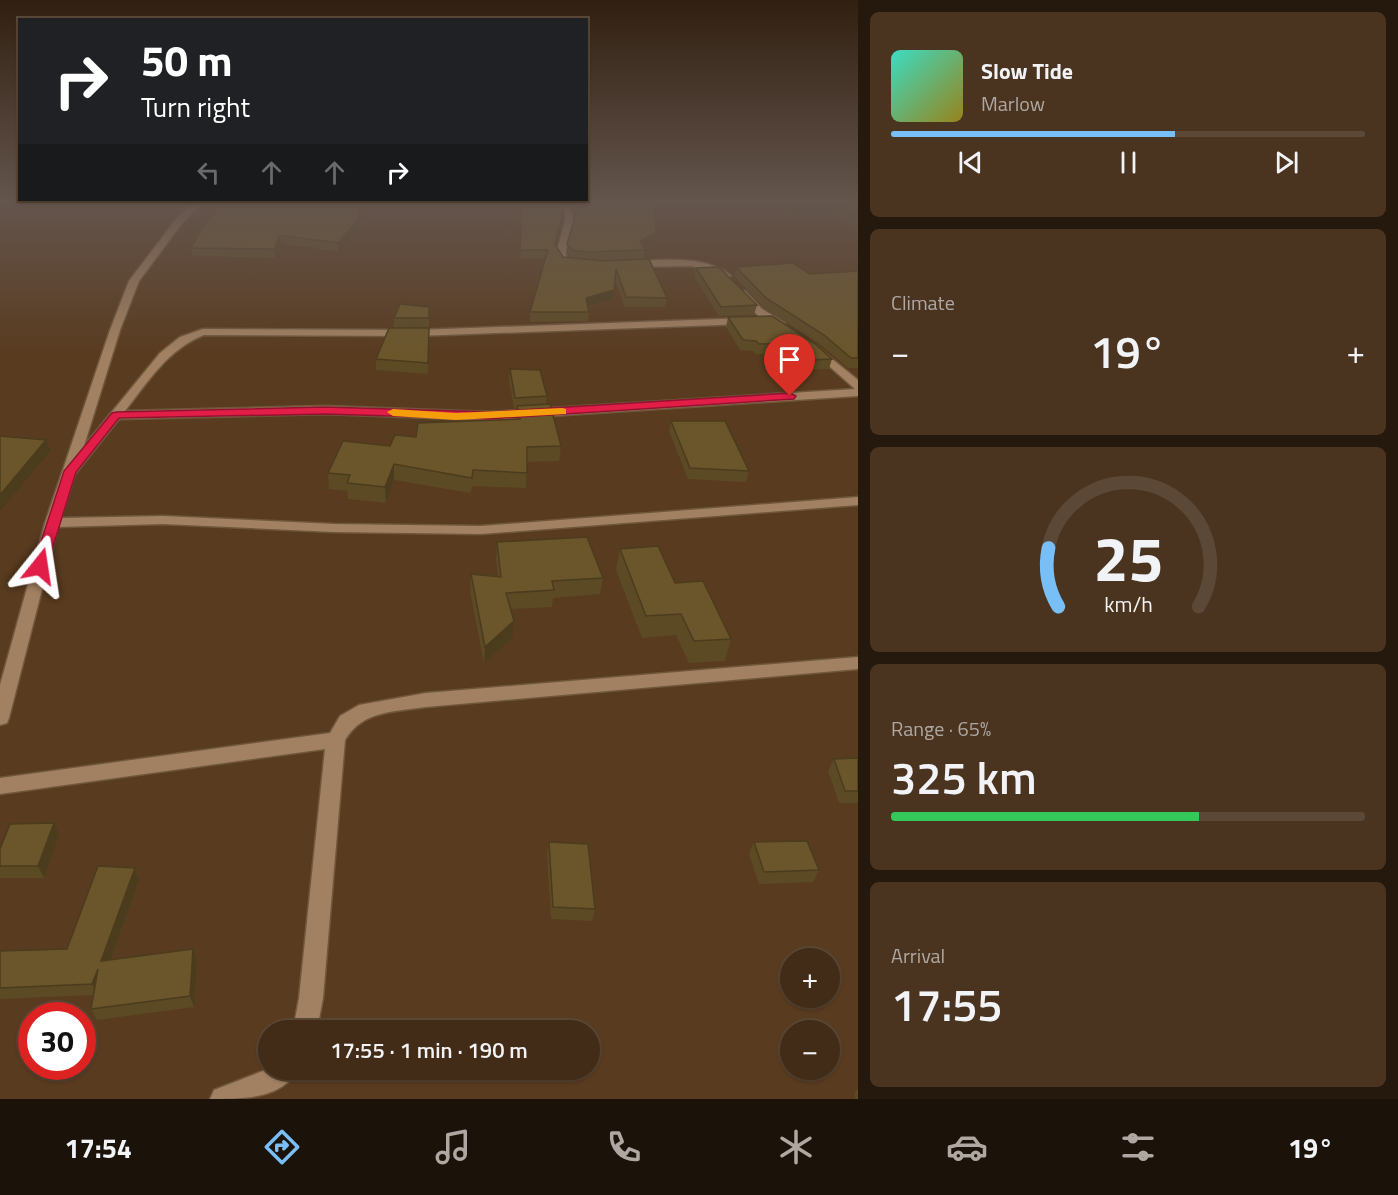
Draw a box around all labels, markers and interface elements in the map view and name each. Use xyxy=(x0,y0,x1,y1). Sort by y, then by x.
text: 50 m xyxy=(141,28,233,92)
icon: right xyxy=(42,42,120,120)
text: Slow Tide xyxy=(981,54,1073,88)
text: Turn right xyxy=(141,86,250,127)
text: Marlow xyxy=(981,88,1045,119)
icon: previous xyxy=(954,146,987,179)
icon: pause xyxy=(1112,146,1145,179)
icon: next xyxy=(1270,146,1303,179)
icon: left xyxy=(192,156,225,189)
icon: ahead xyxy=(255,156,288,189)
icon: ahead xyxy=(318,156,351,189)
icon: right xyxy=(381,156,414,189)
text: Climate xyxy=(891,287,955,318)
text: 19° xyxy=(1090,317,1166,385)
text: − xyxy=(891,327,909,377)
text: + xyxy=(1347,327,1365,377)
pin xyxy=(764,334,815,396)
icon: arrive xyxy=(773,343,806,376)
text: 25 xyxy=(1093,510,1163,605)
position arrow xyxy=(8.0,534,72.0,598)
text: km/h xyxy=(1104,588,1152,620)
text: Range · 65% xyxy=(891,713,991,744)
text: 325 km xyxy=(891,743,1037,811)
text: Arrival xyxy=(891,940,945,971)
map controls xyxy=(780,948,840,1080)
button: + xyxy=(780,948,840,1008)
text: 17:55 xyxy=(891,970,1003,1038)
speed limit sign: 30 xyxy=(18,1002,96,1080)
button: − xyxy=(780,1020,840,1080)
text: 17:55 · 1 min · 190 m xyxy=(330,1033,528,1067)
icon: directions xyxy=(261,1126,303,1168)
icon: music xyxy=(432,1126,474,1168)
icon: phone xyxy=(603,1126,645,1168)
icon: climate xyxy=(775,1126,817,1168)
icon: car xyxy=(946,1126,988,1168)
icon: filters xyxy=(1117,1126,1159,1168)
text: 17:54 xyxy=(65,1127,132,1168)
text: 19° xyxy=(1288,1127,1333,1168)

